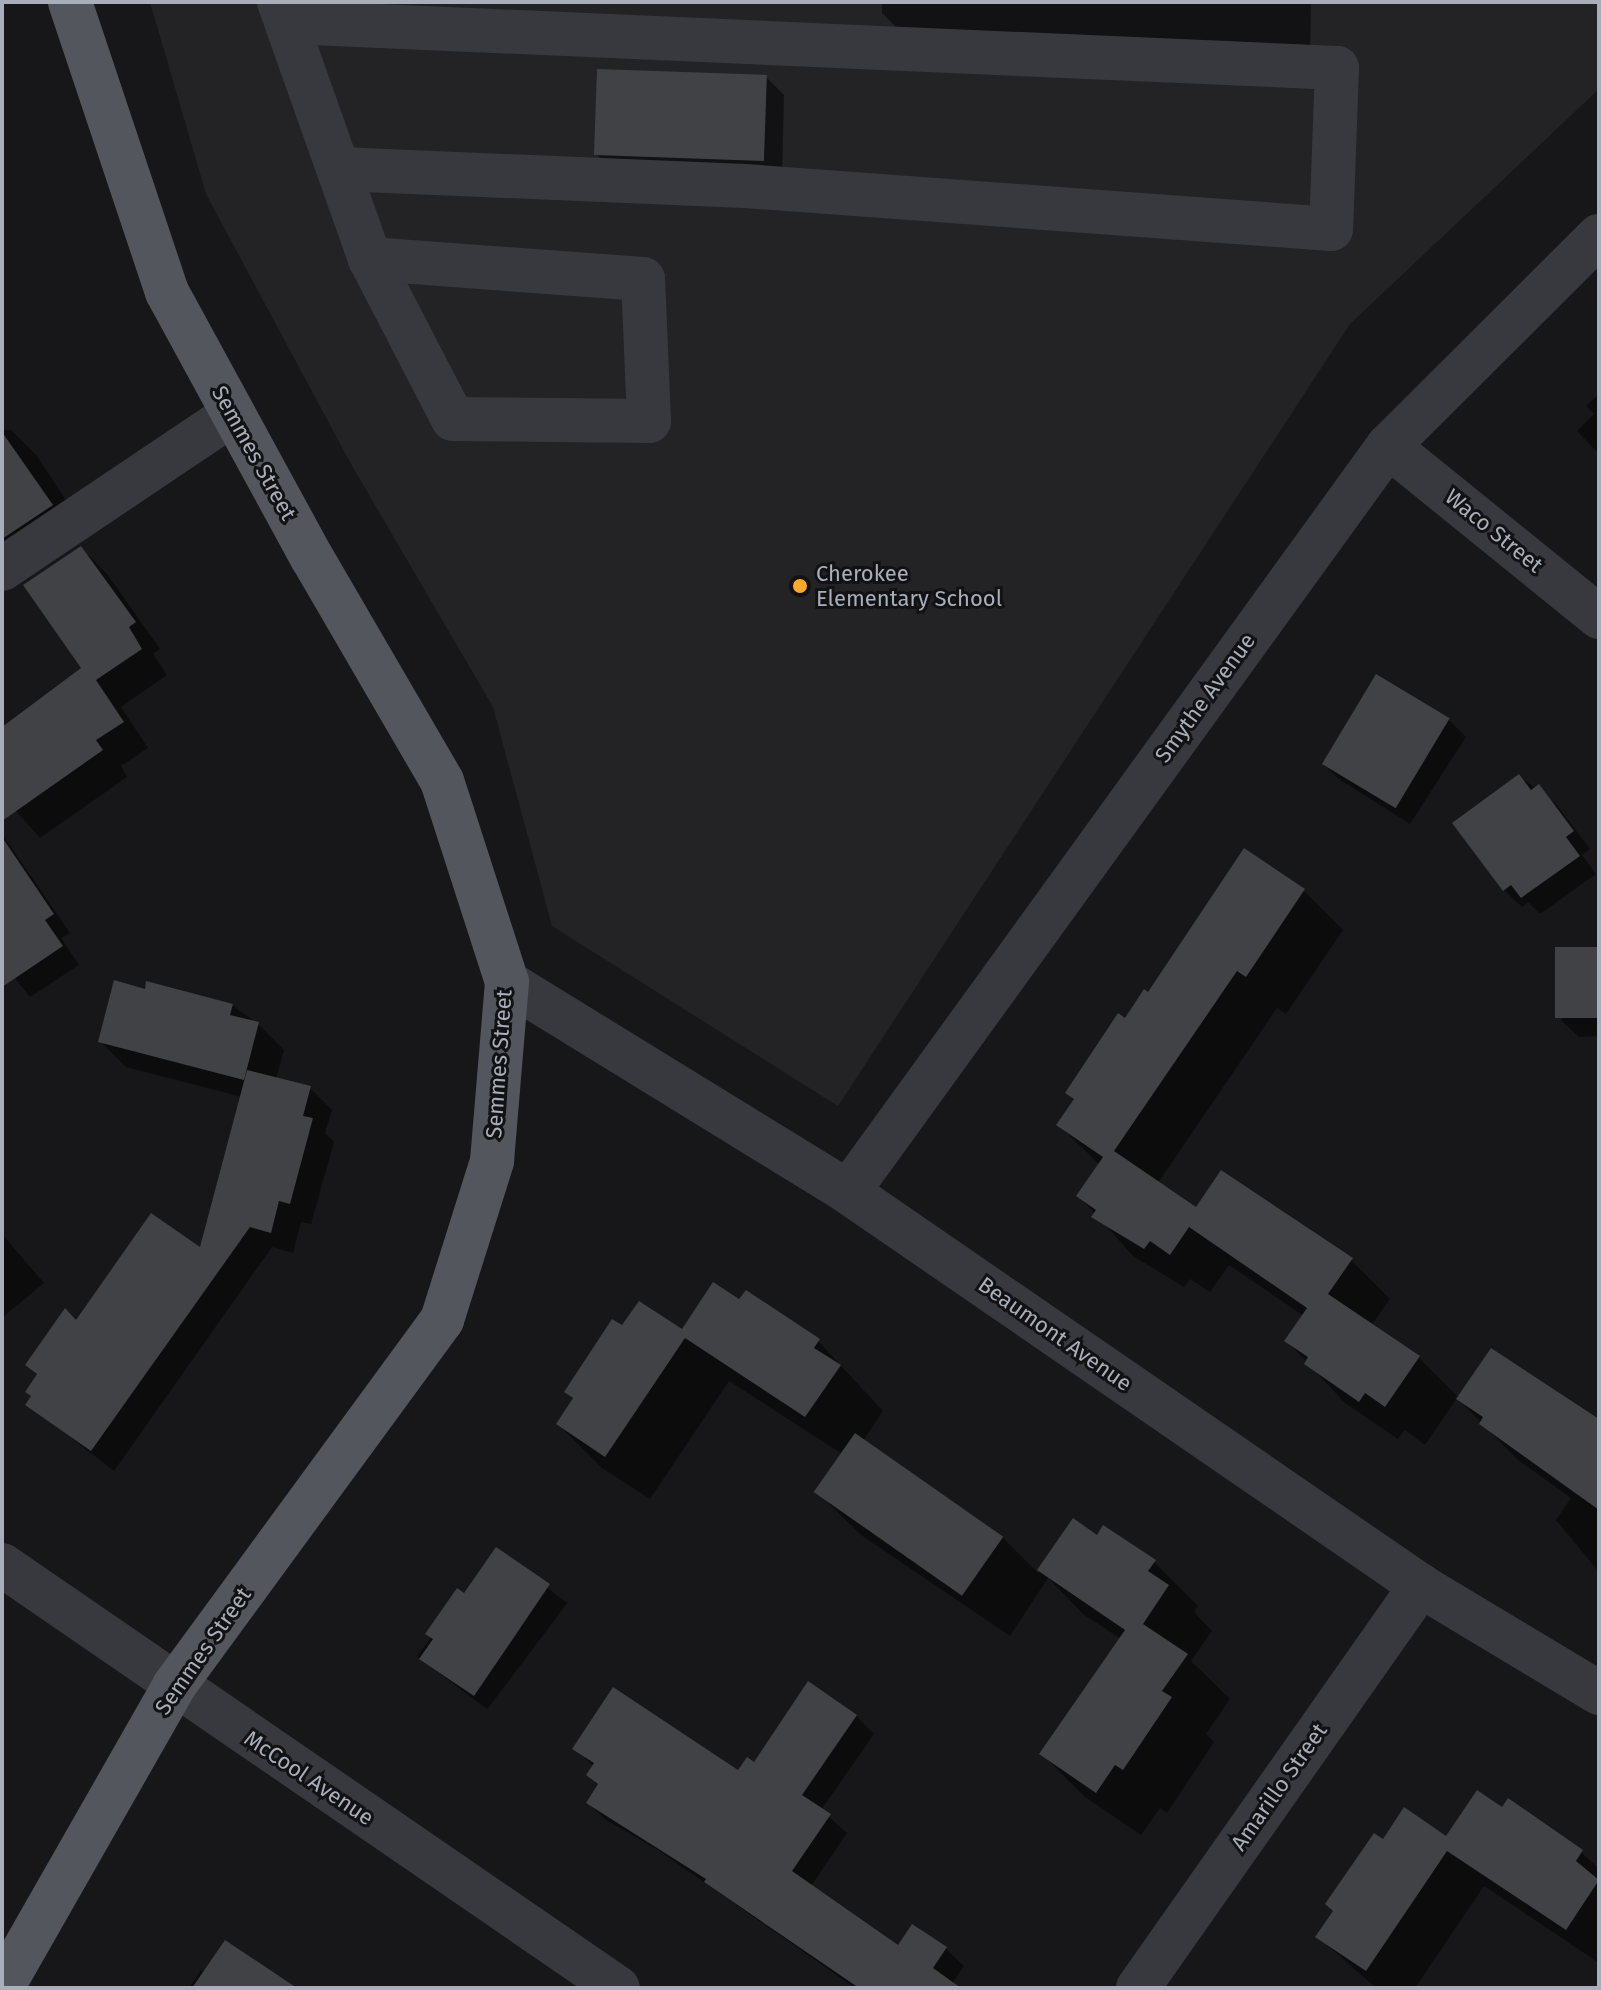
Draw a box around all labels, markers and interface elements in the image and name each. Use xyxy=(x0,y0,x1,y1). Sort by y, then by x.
street label: Semmes Street xyxy=(206,381,302,525)
street label: Waco Street xyxy=(1440,484,1548,578)
place label: Cherokee Elementary School xyxy=(816,560,1002,612)
marker: Cherokee Elementary School xyxy=(791,577,809,595)
street label: Smythe Avenue xyxy=(1149,628,1261,768)
street label: Semmes Street xyxy=(481,989,517,1139)
street label: Beaumont Avenue xyxy=(973,1271,1137,1397)
street label: Semmes Street xyxy=(149,1582,257,1720)
street label: Amarillo Street xyxy=(1225,1718,1333,1856)
street label: McCool Avenue xyxy=(239,1725,379,1831)

